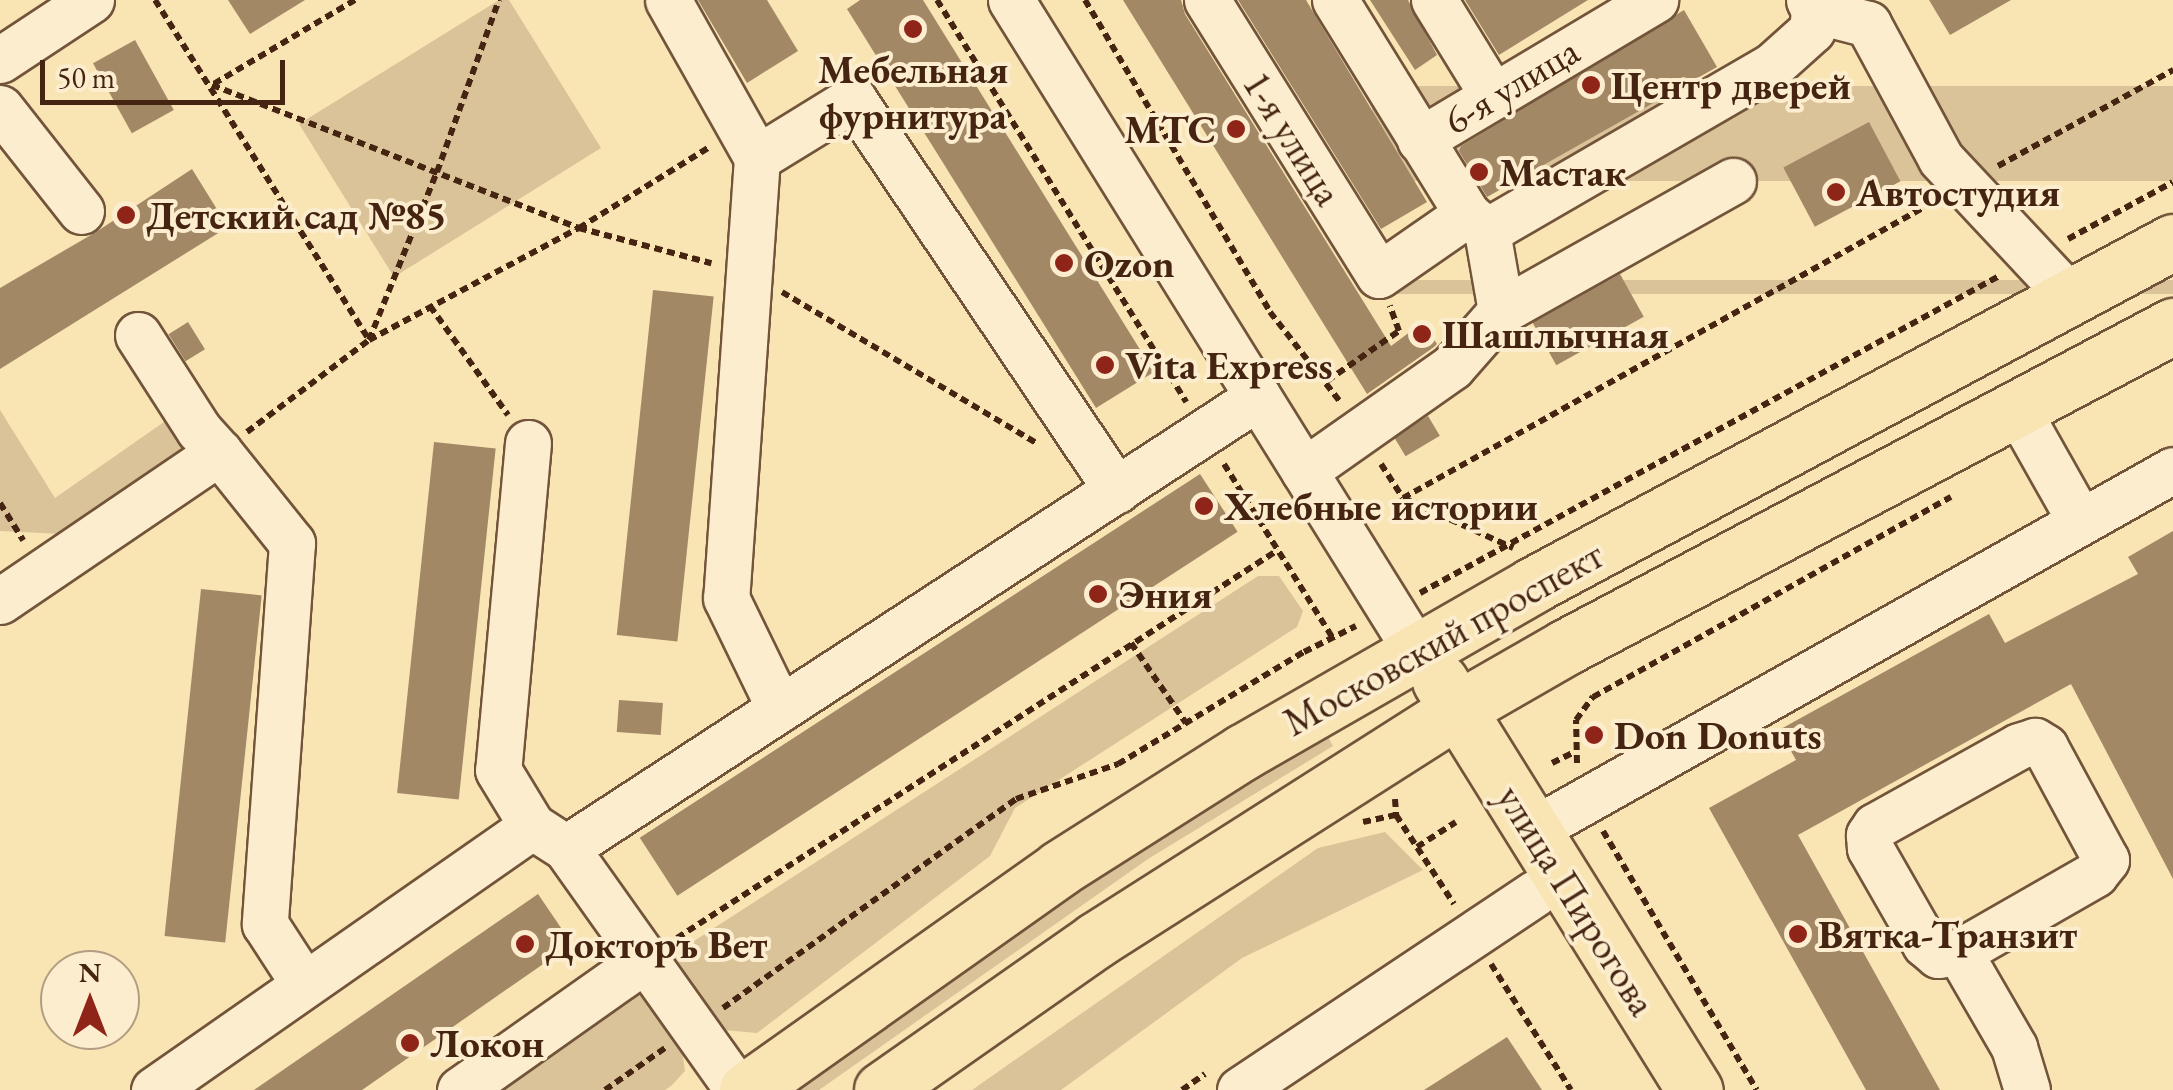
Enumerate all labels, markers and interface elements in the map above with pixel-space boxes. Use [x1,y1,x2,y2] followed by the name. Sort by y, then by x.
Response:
[902,18,924,40] marker: Мебельная фурнитура
[1435,26,1587,144] street label: 6-я улица
[45,40,290,102] scale bar
[818,45,1008,139] place label: Мебельная фурнитура
[57,58,115,97] text: 50 m
[1611,61,1851,109] place label: Центр дверей
[1233,62,1353,214] street label: 1-я улица
[1580,74,1602,96] marker: Центр дверей
[1124,105,1216,153] place label: МТС
[1225,118,1247,140] marker: МТС
[1499,148,1626,196] place label: Мастак
[1468,161,1490,183] marker: Мастак
[1856,168,2060,216] place label: Автостудия
[1825,181,1847,203] marker: Автостудия
[146,191,447,239] place label: Детский сад №85
[115,204,137,226] marker: Детский сад №85
[1084,239,1175,287] place label: Ozon
[1053,252,1075,274] marker: Ozon
[1442,310,1669,358] place label: Шашлычная
[1411,323,1433,345] marker: Шашлычная
[1125,341,1333,389] place label: Vita Express
[1094,354,1116,376] marker: Vita Express
[1224,482,1538,530] place label: Хлебные истории
[1193,495,1215,517] marker: Хлебные истории
[1275,530,1611,746] street label: Московский проспект
[1118,570,1212,618] place label: Эния
[1087,583,1109,605] marker: Эния
[1614,711,1822,759] place label: Don Donuts
[1583,724,1605,746] marker: Don Donuts
[1487,776,1667,1024] street label: улица Пирогова
[1818,910,2077,958] place label: Вятка-Транзит
[545,920,767,968] place label: Докторъ Вет
[1787,923,1809,945] marker: Вятка-Транзит
[514,933,536,955] marker: Докторъ Вет
[40,950,140,1050] north arrow
[79,954,101,990] text: N
[430,1019,544,1067] place label: Локон
[399,1032,421,1054] marker: Локон

